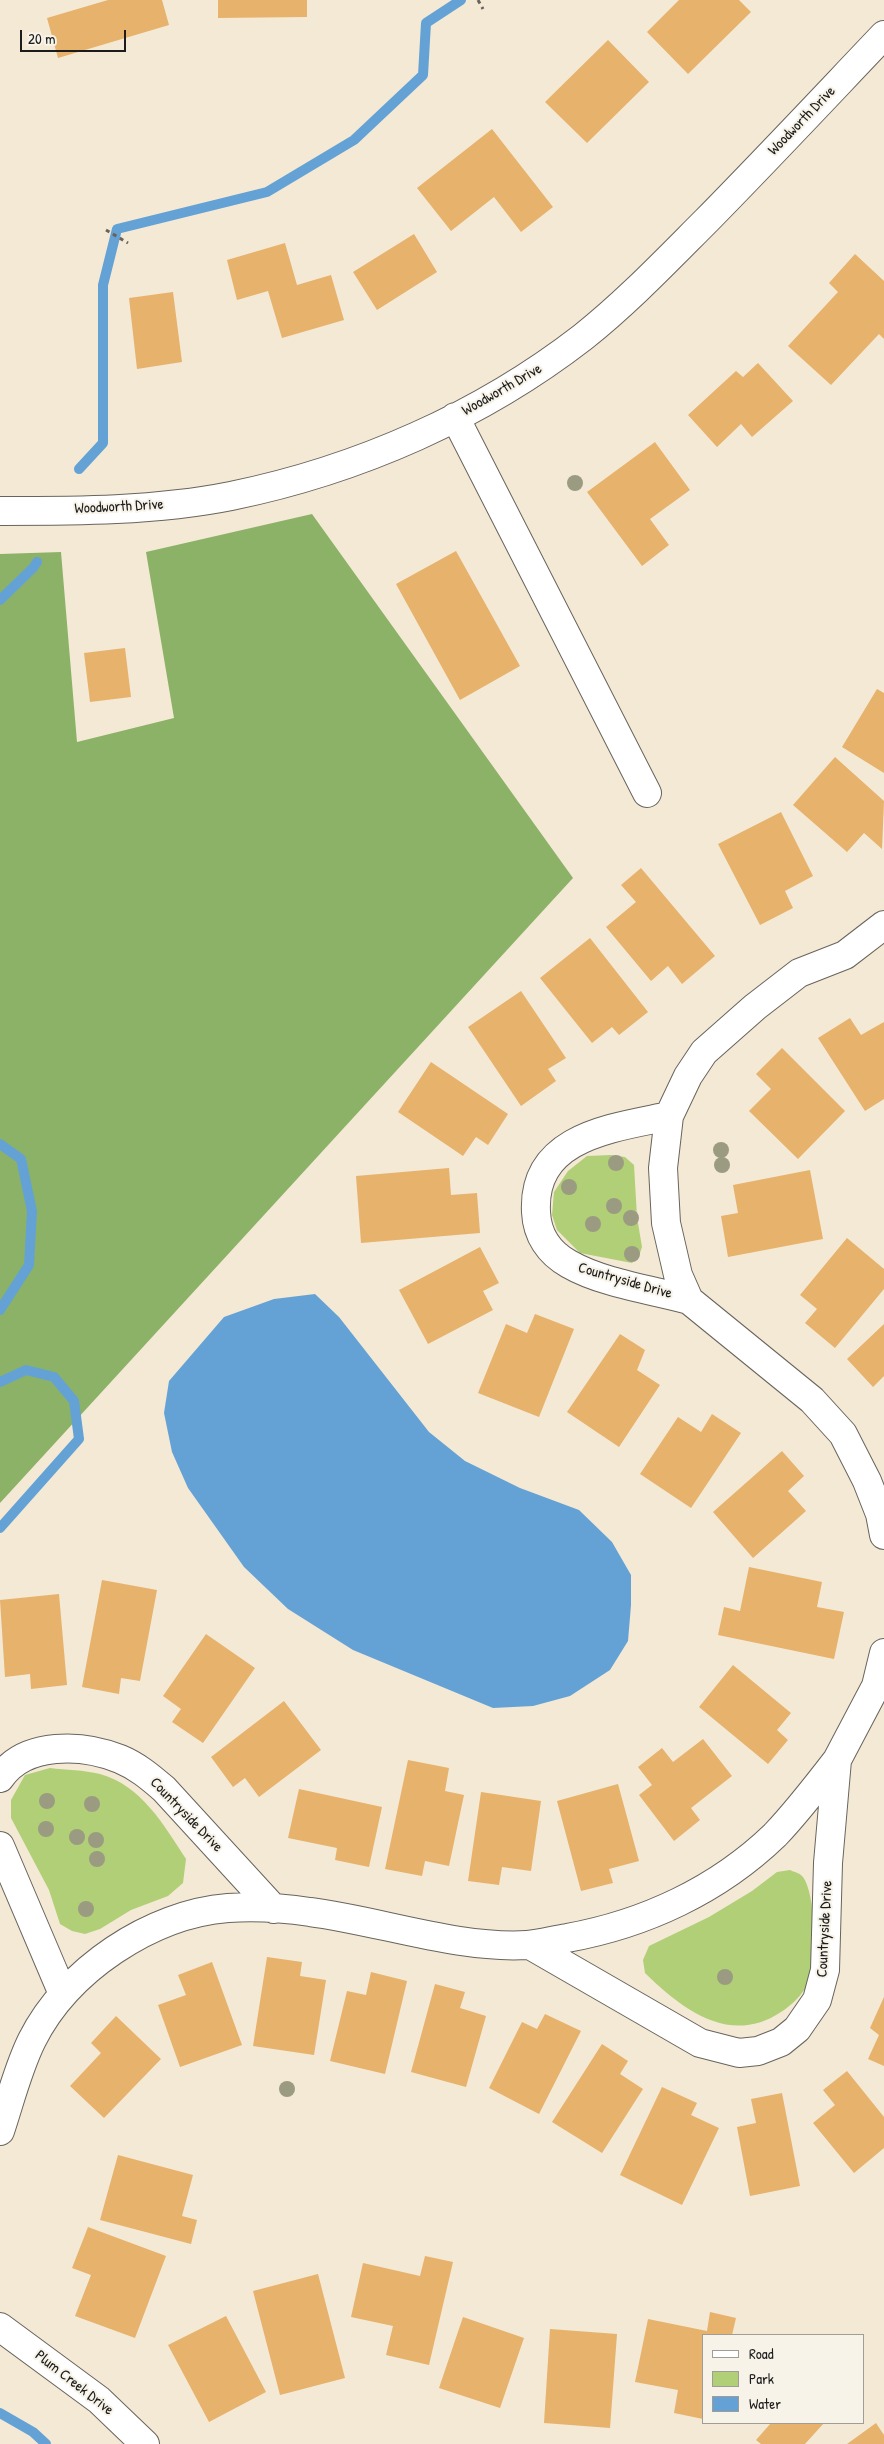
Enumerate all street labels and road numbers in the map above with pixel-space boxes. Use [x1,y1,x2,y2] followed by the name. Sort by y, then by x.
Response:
[765,83,839,159] street label: Woodworth Drive
[459,360,545,420] street label: Woodworth Drive
[74,496,164,518] street label: Woodworth Drive
[576,1259,674,1303] street label: Countryside Drive
[146,1774,226,1856] street label: Countryside Drive
[813,1880,837,1978] street label: Countryside Drive
[31,2347,117,2419] street label: Plum Creek Drive

